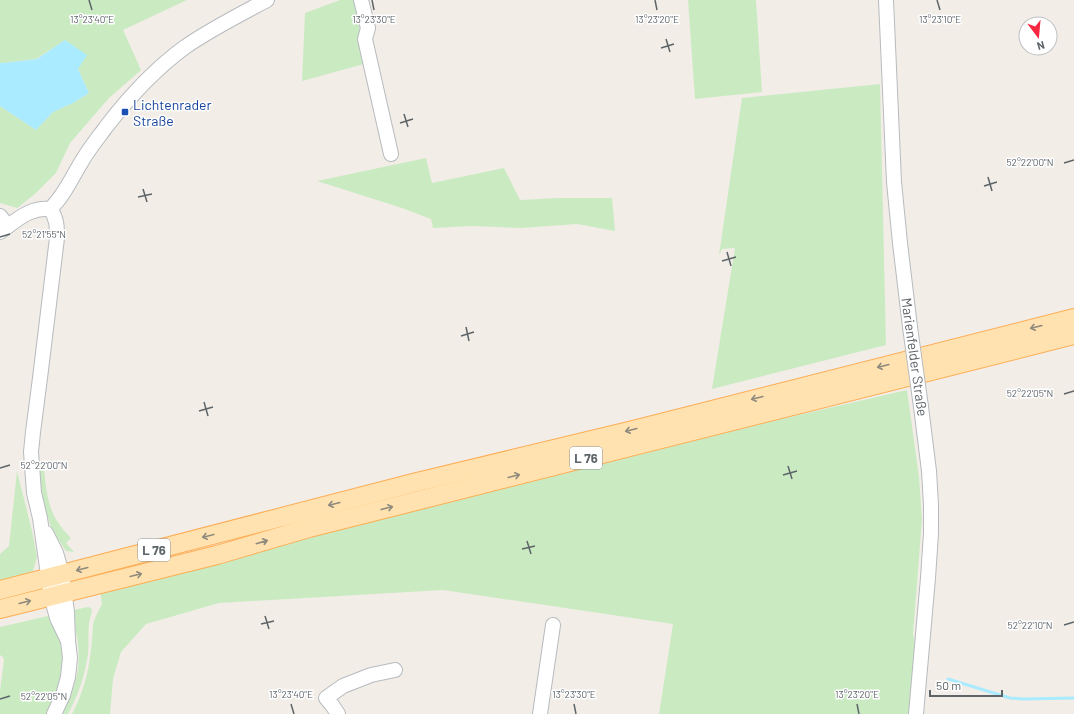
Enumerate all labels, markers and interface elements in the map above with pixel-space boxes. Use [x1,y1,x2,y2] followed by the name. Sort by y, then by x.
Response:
[70,13,114,25] text: 13°23'40"E
[352,13,396,25] text: 13°23'30"E
[635,13,679,25] text: 13°23'20"E
[919,13,961,25] text: 13°23'10"E
[1018,16,1058,56] north arrow
[1036,39,1046,53] text: N
[133,96,212,129] place label: Lichtenrader Straße
[120,107,130,117] marker: Lichtenrader Straße
[1006,156,1054,168] text: 52°22'00"N
[22,228,66,240] text: 52°21'55"N
[898,297,932,417] street label: Marienfelder Straße
[1030,324,1043,332] one-way arrow
[877,363,890,370] one-way arrow
[1007,387,1053,399] text: 52°22'05"N
[751,395,764,403] one-way arrow
[625,427,638,435] one-way arrow
[570,447,602,469] road number: L 76
[20,459,68,471] text: 52°22'00"N
[507,472,520,480] one-way arrow
[328,500,341,508] one-way arrow
[381,504,394,511] one-way arrow
[202,533,215,540] one-way arrow
[255,538,268,545] one-way arrow
[138,539,170,561] road number: L 76
[76,565,89,573] one-way arrow
[129,570,142,578] one-way arrow
[19,598,32,606] one-way arrow
[1008,619,1052,631] text: 52°22'10"N
[930,672,1002,698] scale bar
[936,678,961,692] text: 50 m
[269,688,313,700] text: 13°23'40"E
[552,688,596,700] text: 13°23'30"E
[835,688,879,700] text: 13°23'20"E
[21,690,67,702] text: 52°22'05"N

